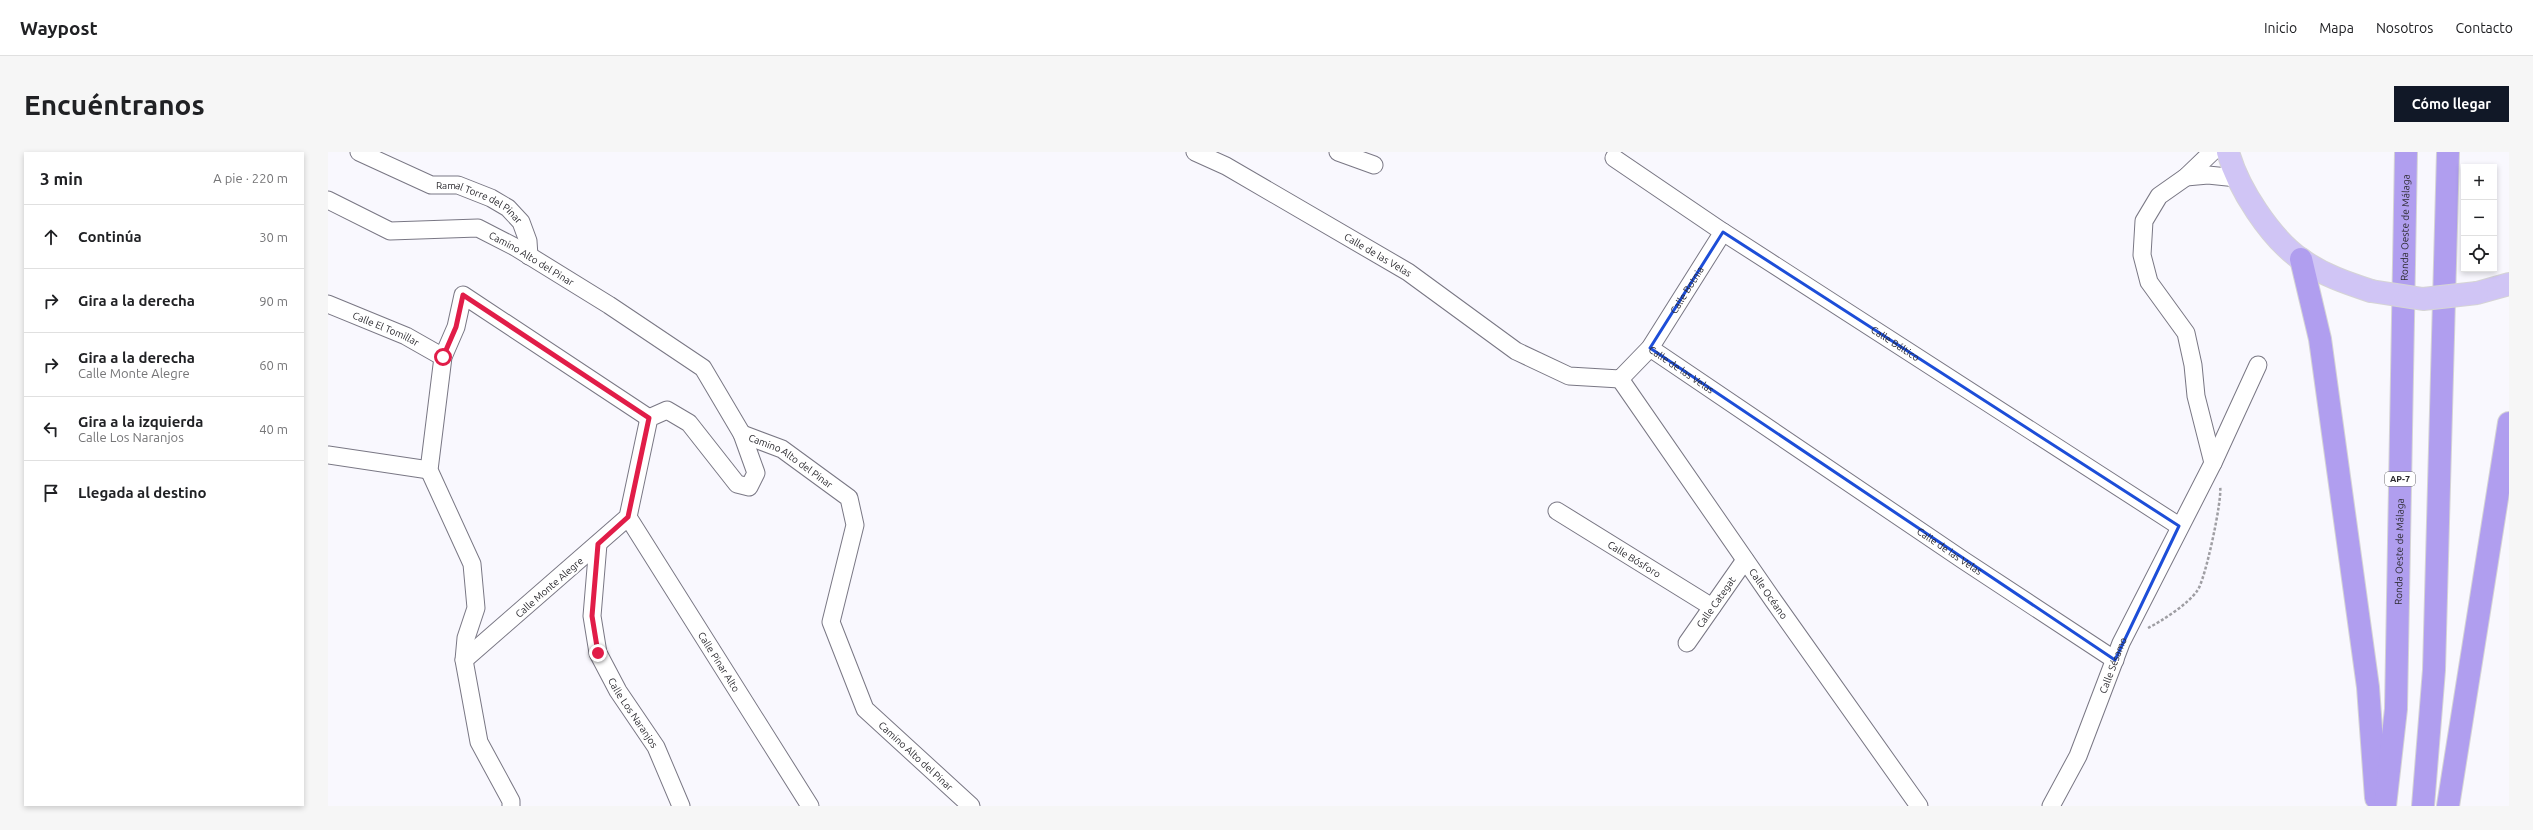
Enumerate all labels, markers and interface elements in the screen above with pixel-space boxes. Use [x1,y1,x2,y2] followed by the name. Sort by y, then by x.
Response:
[20,17,98,39] text: Waypost
[2264,20,2297,36] text: Inicio
[2319,20,2354,36] text: Mapa
[2376,20,2433,36] text: Nosotros
[2455,20,2513,36] text: Contacto
[2394,86,2509,122] button: Cómo llegar
[24,89,205,120] text: Encuéntranos
[2461,164,2497,272] map controls
[2461,164,2497,200] button: +
[40,169,83,188] text: 3 min
[213,171,288,185] text: A pie · 220 m
[2399,174,2412,281] street label: Ronda Oeste de Málaga
[436,180,524,226] street label: Ramal Torre del Pinar
[2461,200,2497,236] button: −
[40,226,62,248] icon: ahead
[78,228,142,245] text: Continúa
[259,230,288,244] text: 30 m
[487,230,576,288] street label: Camino Alto del Pinar
[1342,231,1414,279] street label: Calle de las Velas
[2461,236,2497,272] button: locate
[1668,264,1706,316] street label: Calle Botnia
[40,290,62,312] icon: right
[78,292,195,309] text: Gira a la derecha
[259,294,288,308] text: 90 m
[351,310,421,348] street label: Calle El Tomillar
[1869,324,1922,363] street label: Calle Báltico
[1647,344,1716,396] street label: Calle de las Velas
[434,348,452,366] route start
[78,349,195,366] text: Gira a la derecha
[40,354,62,376] icon: right
[259,358,288,372] text: 60 m
[78,366,190,380] text: Calle Monte Alegre
[78,413,204,430] text: Gira a la izquierda
[40,418,62,440] icon: left
[259,422,288,436] text: 40 m
[78,430,184,444] text: Calle Los Naranjos
[747,432,835,490] street label: Camino Alto del Pinar
[2385,472,2415,486] road number: AP-7
[40,482,62,504] icon: arrive
[78,484,207,501] text: Llegada al destino
[2393,498,2406,605] street label: Ronda Oeste de Málaga
[1915,526,1984,577] street label: Calle de las Velas
[1606,539,1663,580] street label: Calle Bósforo
[513,555,585,620] street label: Calle Monte Alegre
[1747,566,1790,621] street label: Calle Océano
[1694,575,1738,630] street label: Calle Categat
[696,630,742,694] street label: Calle Pinar Alto
[2097,635,2129,695] street label: Calle Sésamo
[589,644,607,662] route end
[606,676,660,750] street label: Calle Los Naranjos
[876,719,955,793] street label: Camino Alto del Pinar

